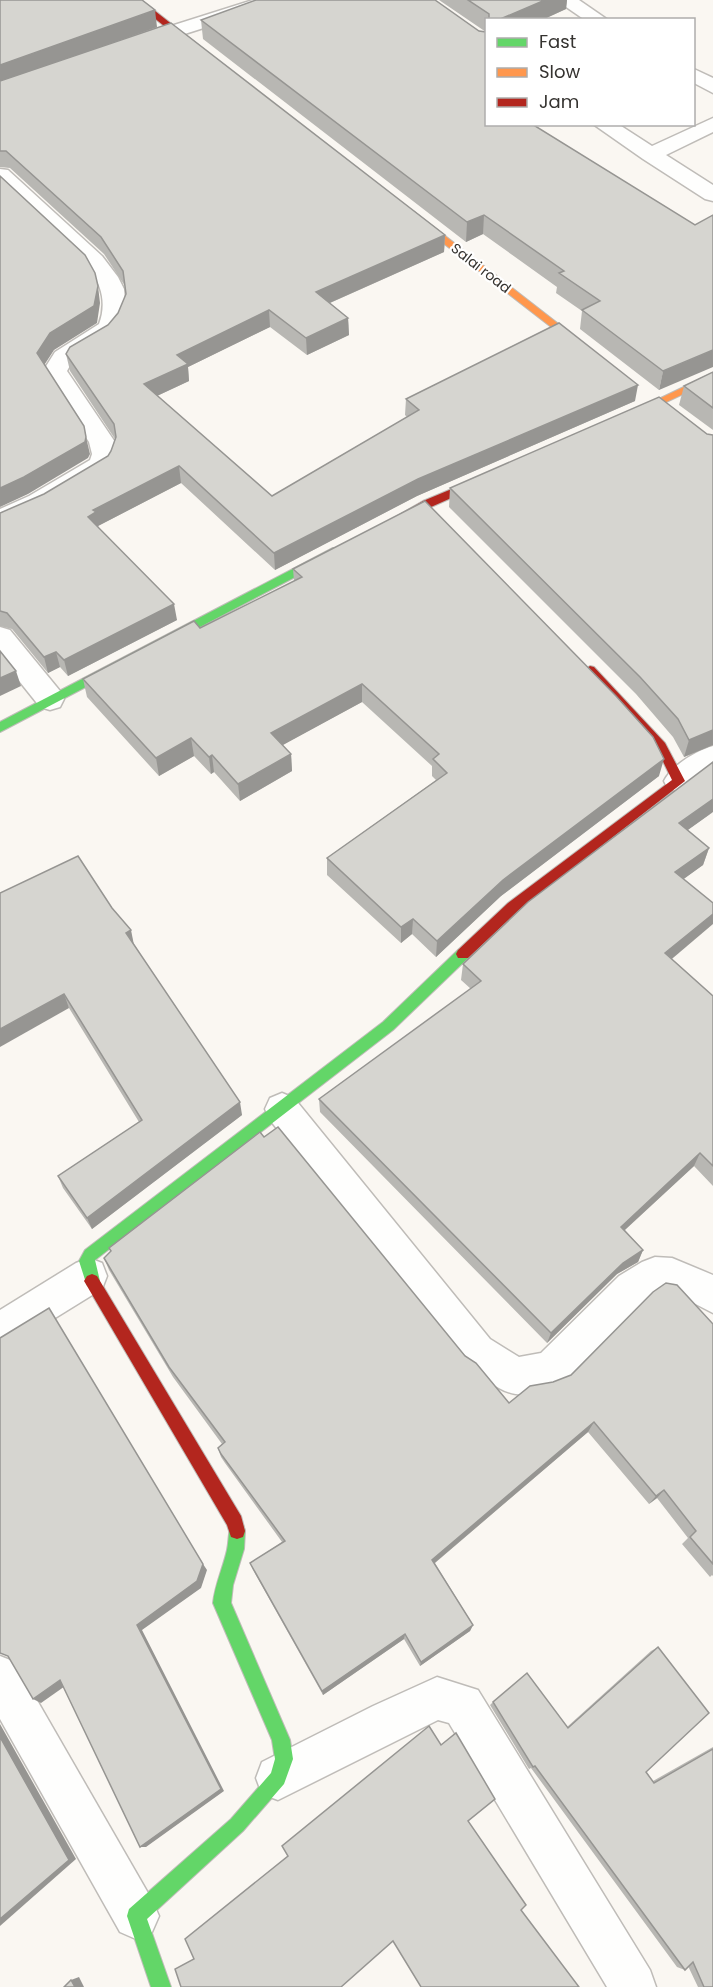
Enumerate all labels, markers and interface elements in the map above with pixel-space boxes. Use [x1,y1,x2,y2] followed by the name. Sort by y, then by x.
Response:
[485,18,695,126] legend
[539,29,576,54] text: Fast
[539,59,581,84] text: Slow
[539,89,579,114] text: Jam
[447,238,515,298] street label: Salai road

